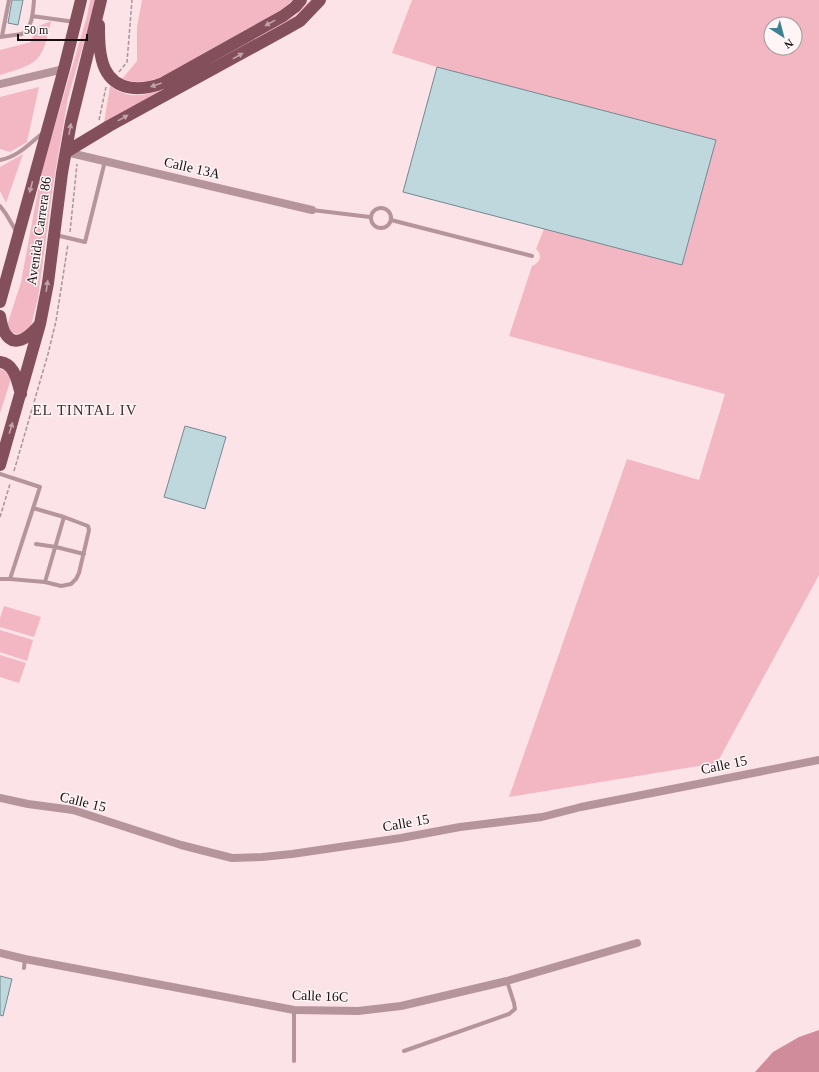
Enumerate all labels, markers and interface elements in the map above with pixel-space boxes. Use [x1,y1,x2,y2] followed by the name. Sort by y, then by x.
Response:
[18,16,87,42] scale bar
[763,16,803,56] north arrow
[264,20,276,26] one-way arrow
[24,23,49,37] text: 50 m
[782,37,796,51] text: N
[232,52,243,59] one-way arrow
[150,82,162,88] one-way arrow
[118,115,129,121] one-way arrow
[67,123,73,135] one-way arrow
[162,154,222,182] street label: Calle 13A
[24,176,54,286] street label: Avenida Carrera 86
[28,182,34,194] one-way arrow
[44,280,50,292] one-way arrow
[32,402,138,418] district label: EL TINTAL IV
[8,421,14,433] one-way arrow
[699,753,749,777] street label: Calle 15
[58,789,108,815] street label: Calle 15
[382,812,430,834] street label: Calle 15
[292,988,348,1004] street label: Calle 16C

